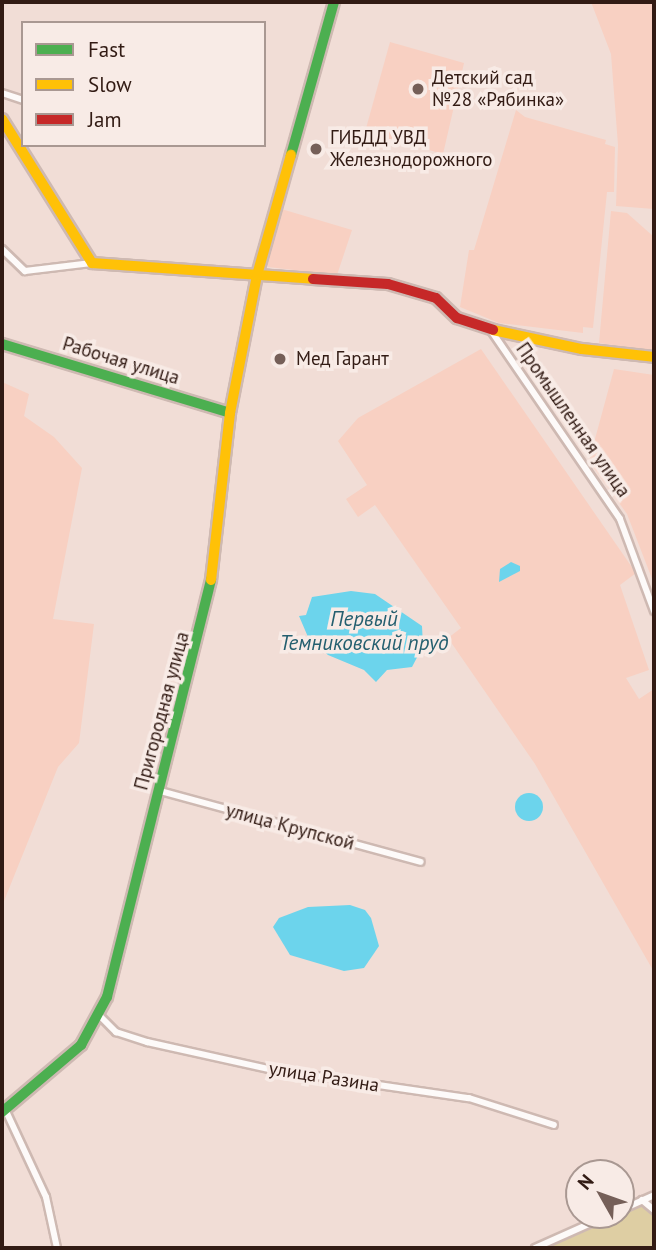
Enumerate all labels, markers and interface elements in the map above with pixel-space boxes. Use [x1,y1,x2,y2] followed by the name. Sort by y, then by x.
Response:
[21,21,266,147] legend
[88,36,125,63] text: Fast
[432,67,564,111] place label: Детский сад №28 «Рябинка»
[88,71,132,98] text: Slow
[410,81,426,97] marker: Детский сад №28 «Рябинка»
[88,106,122,133] text: Jam
[330,127,492,171] place label: ГИБДД УВД Железнодорожного
[308,141,324,157] marker: ГИБДД УВД Железнодорожного
[60,332,182,390] street label: Рабочая улица
[511,338,635,502] street label: Промышленная улица
[296,348,389,370] place label: Мед Гарант
[270,349,290,369] marker: Мед Гарант
[280,606,448,656] water label: Первый Темниковский пруд
[130,629,194,793] street label: Пригородная улица
[223,799,357,855] street label: улица Крупской
[267,1057,381,1097] street label: улица Разина
[565,1159,635,1229] north arrow
[572,1169,599,1194] text: N

